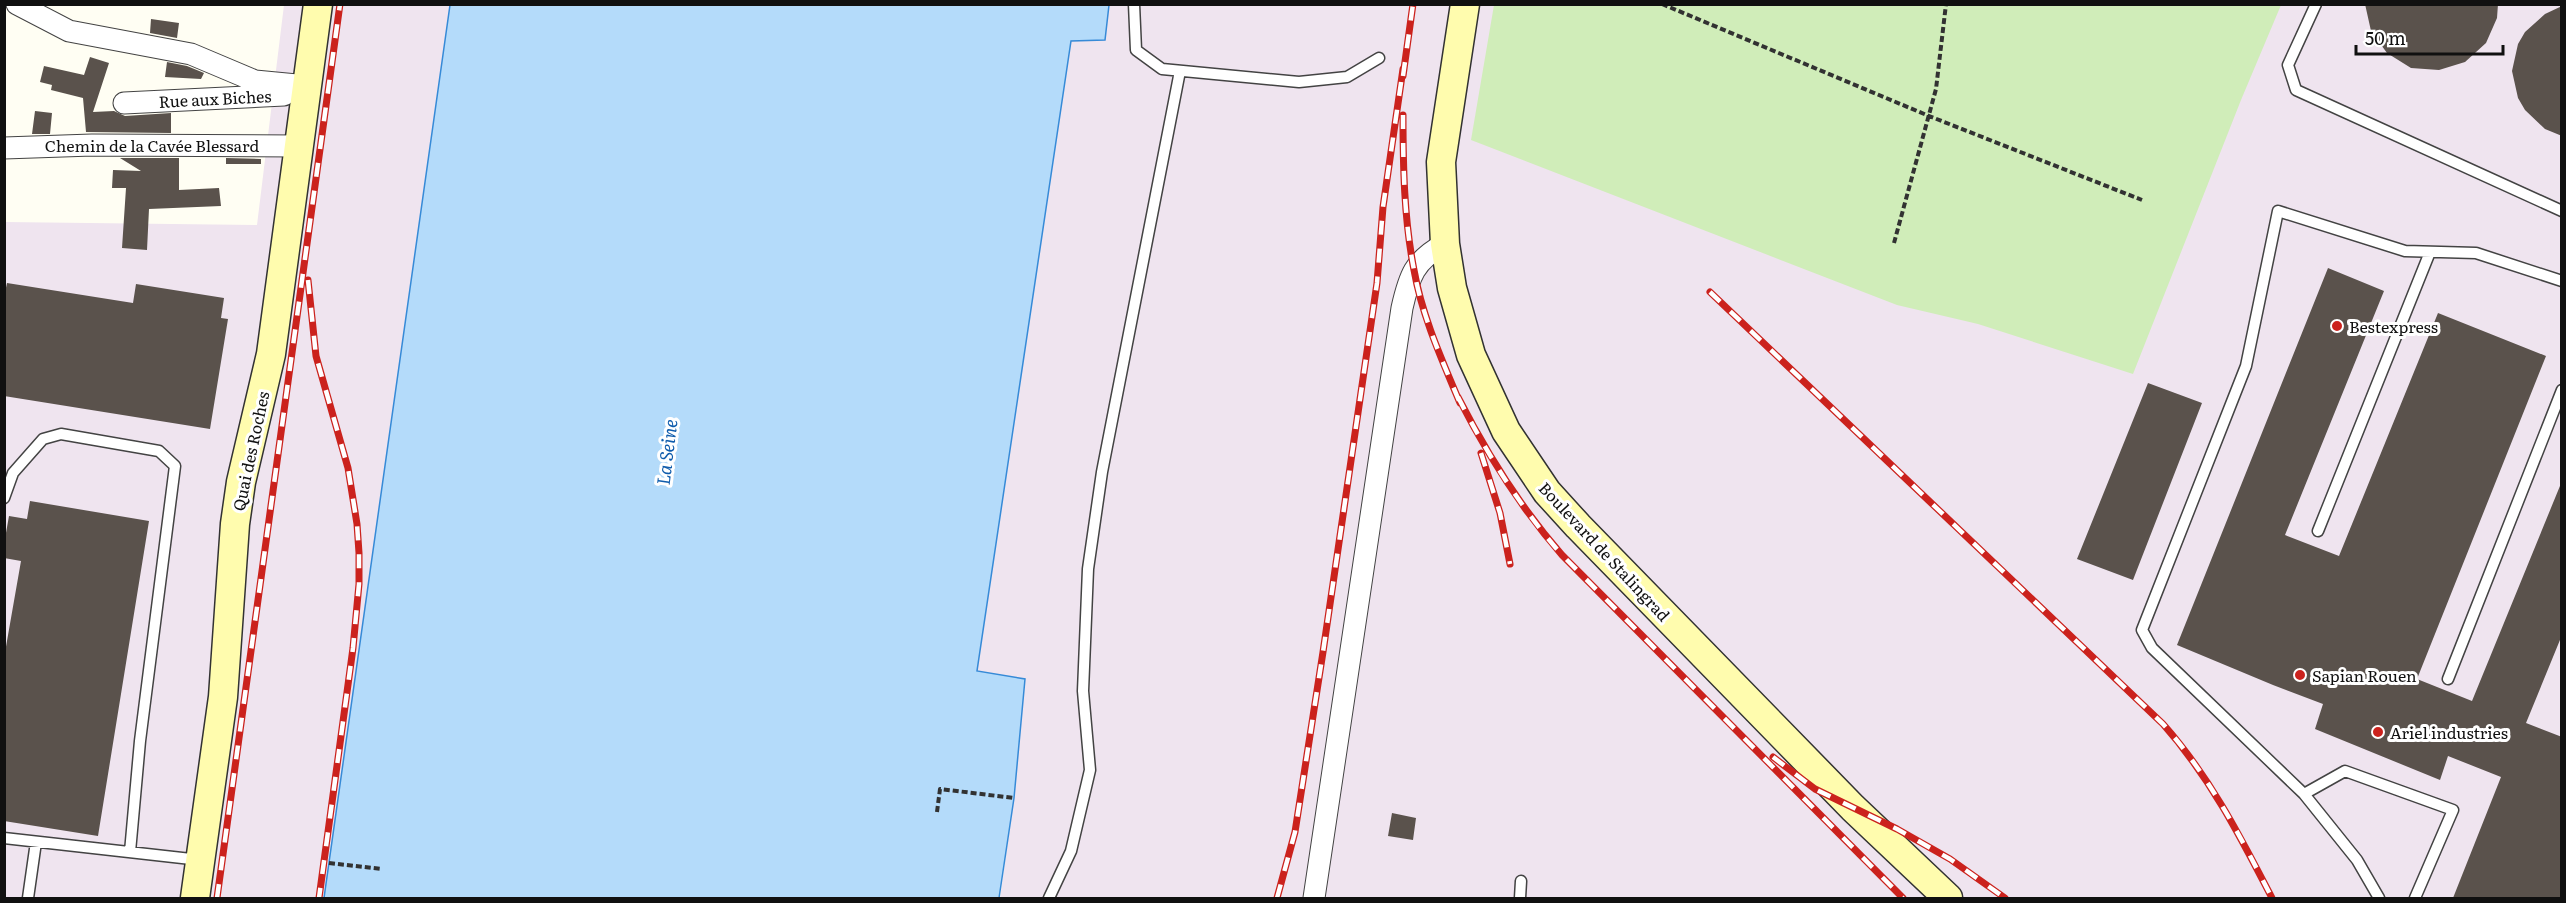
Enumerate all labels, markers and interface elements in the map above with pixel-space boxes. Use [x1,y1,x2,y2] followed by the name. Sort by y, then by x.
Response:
[2356,18,2503,56] scale bar
[2365,24,2406,51] text: 50 m
[158,83,272,113] street label: Rue aux Biches
[45,133,259,157] street label: Chemin de la Cavée Blessard
[2349,314,2438,338] place label: Bestexpress
[2330,319,2344,333] marker: Bestexpress
[226,389,274,513] street label: Quai des Roches
[649,417,683,487] water label: La Seine
[1534,476,1676,626] street label: Boulevard de Stalingrad
[2312,663,2417,687] place label: Sapian Rouen
[2293,668,2307,682] marker: Sapian Rouen
[2390,720,2508,744] place label: Ariel industries
[2371,725,2385,739] marker: Ariel industries

